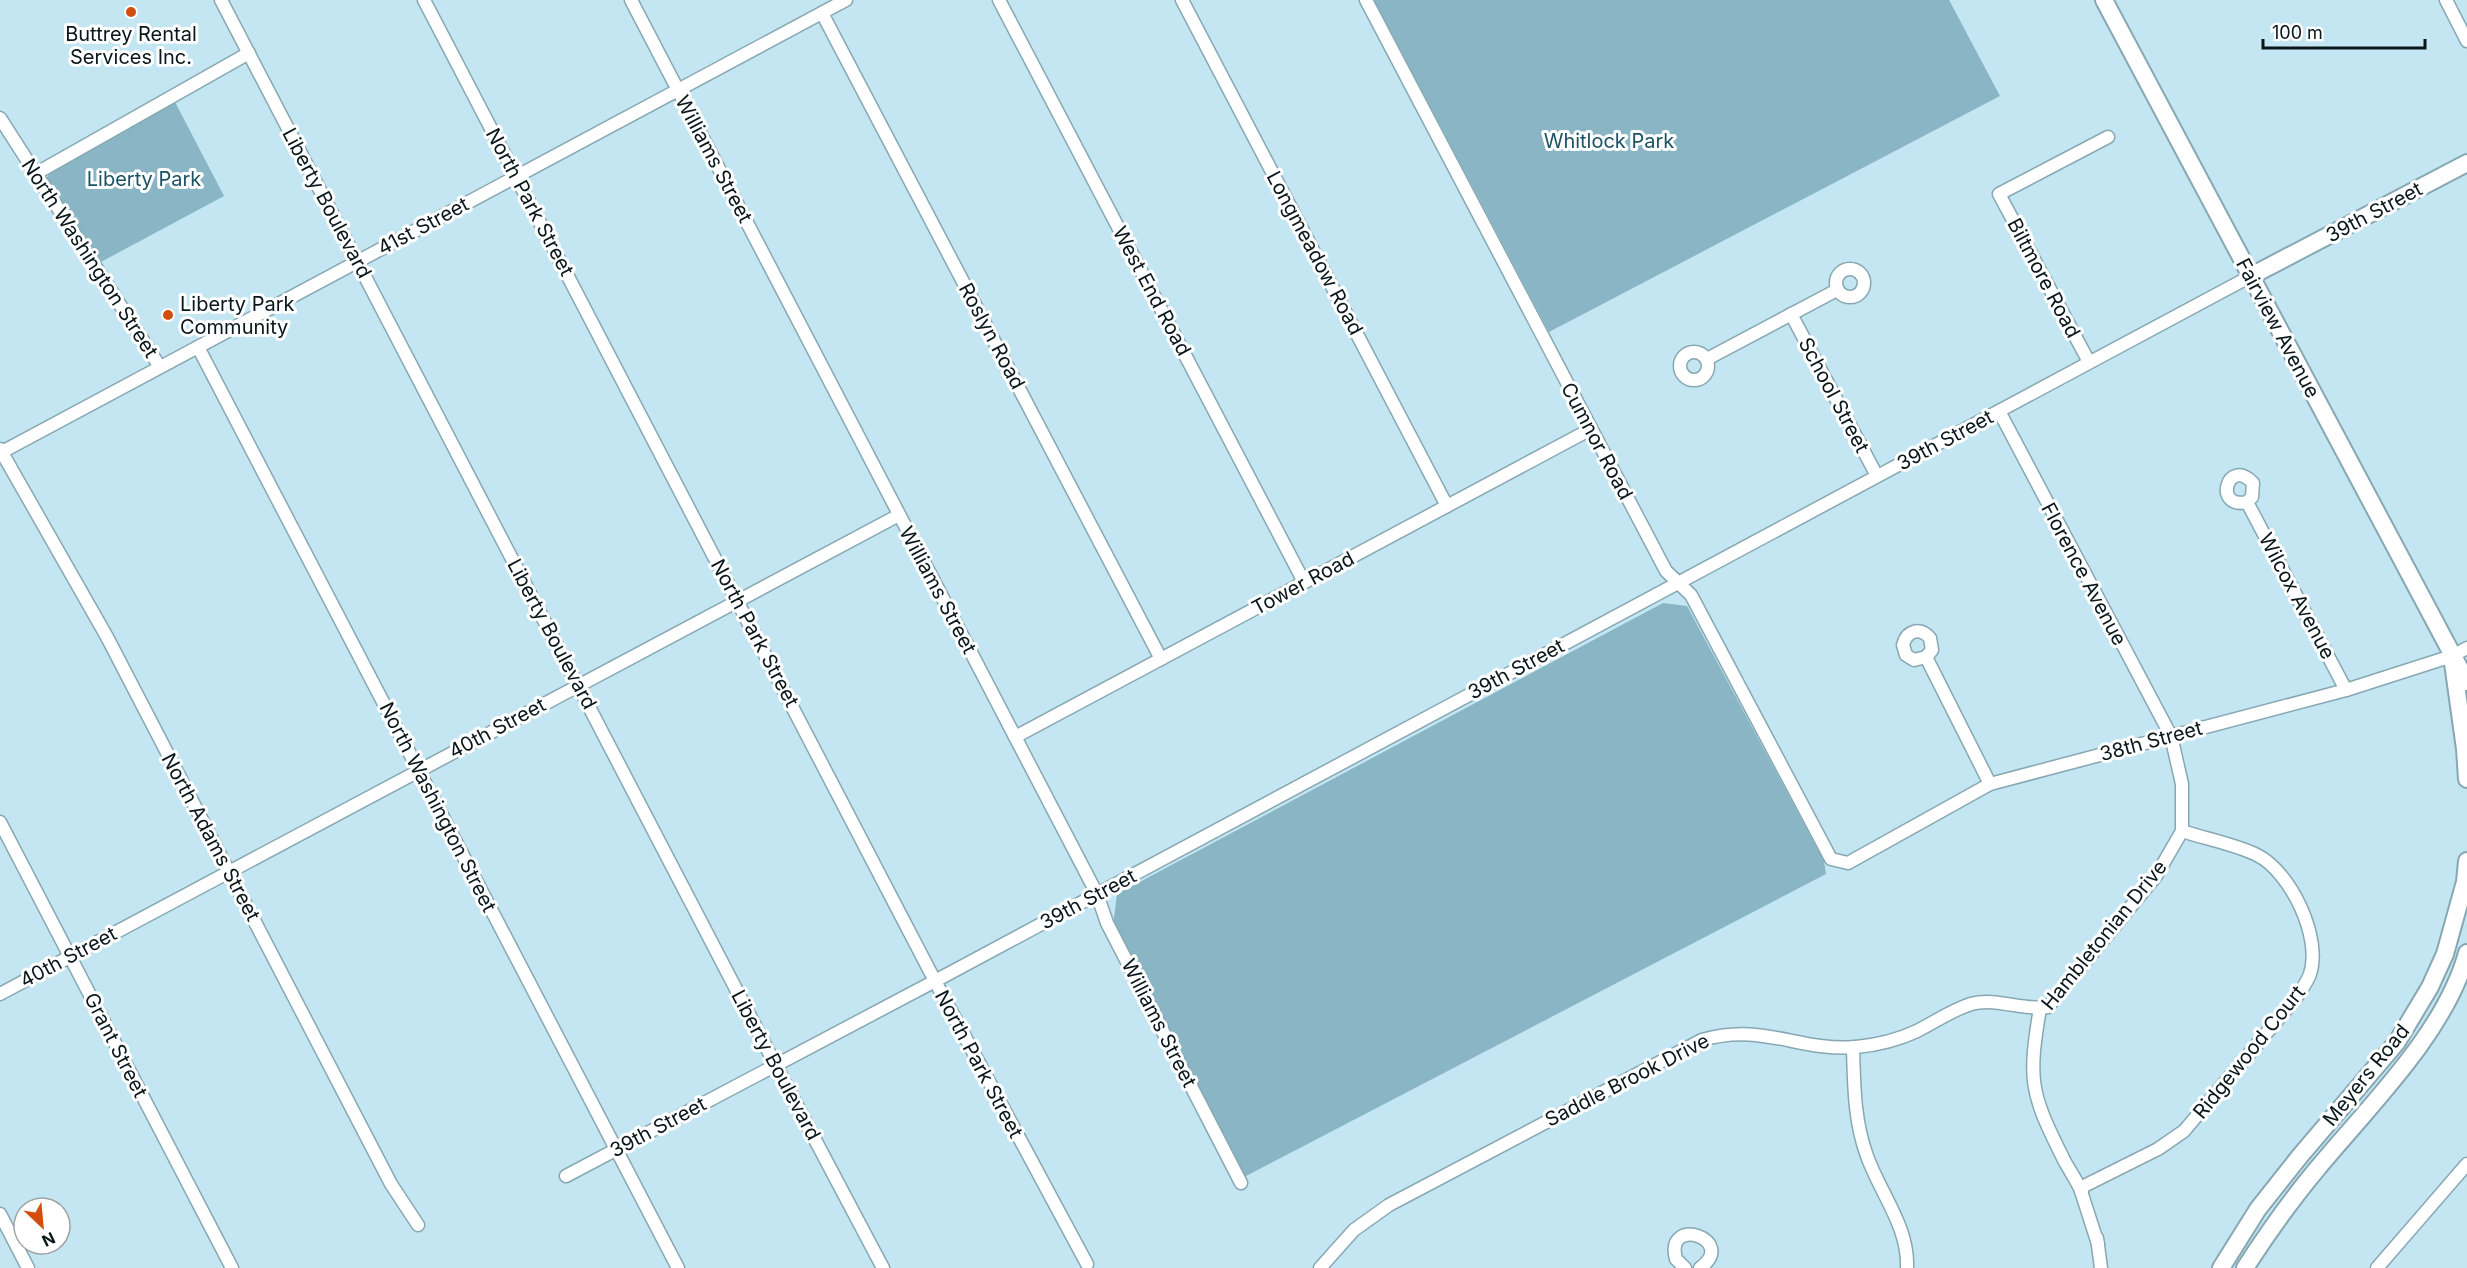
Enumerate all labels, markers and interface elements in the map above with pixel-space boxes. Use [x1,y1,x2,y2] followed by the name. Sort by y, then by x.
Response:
[124,5,138,19] marker: Buttrey Rental Services Inc.
[2263,12,2425,50] scale bar
[65,22,197,69] place label: Buttrey Rental Services Inc.
[2272,22,2323,43] text: 100 m
[670,91,758,227] street label: Williams Street
[277,124,377,282] street label: Liberty Boulevard
[481,124,579,280] street label: North Park Street
[1544,129,1674,153] park label: Whitlock Park
[17,154,164,362] street label: North Washington Street
[87,167,201,191] park label: Liberty Park
[1262,167,1368,339] street label: Longmeadow Road
[2322,176,2427,247] street label: 39th Street
[373,192,473,260] street label: 41st Street
[2002,214,2086,342] street label: Biltmore Road
[1108,222,1196,360] street label: West End Road
[2231,254,2325,402] street label: Fairview Avenue
[954,279,1030,393] street label: Roslyn Road
[180,292,295,339] place label: Liberty Park Community
[161,308,175,322] marker: Liberty Park Community
[1794,333,1875,457] street label: School Street
[1556,378,1638,504] street label: Cumnor Road
[1893,404,1998,475] street label: 39th Street
[2036,498,2132,650] street label: Florence Avenue
[894,522,982,658] street label: Williams Street
[2254,529,2340,663] street label: Wilcox Avenue
[1248,546,1358,620] street label: Tower Road
[502,555,602,713] street label: Liberty Boulevard
[706,555,804,711] street label: North Park Street
[1464,633,1569,704] street label: 39th Street
[444,692,550,764] street label: 40th Street
[375,698,502,916] street label: North Washington Street
[2097,716,2205,766] street label: 38th Street
[157,749,266,925] street label: North Adams Street
[2036,855,2172,1015] street label: Hambletonian Drive
[1036,863,1141,934] street label: 39th Street
[15,921,121,993] street label: 40th Street
[1116,955,1202,1091] street label: Williams Street
[2188,980,2310,1123] street label: Ridgewood Court
[726,986,826,1144] street label: Liberty Boulevard
[930,986,1028,1142] street label: North Park Street
[79,989,153,1102] street label: Grant Street
[2318,1019,2414,1131] street label: Meyers Road
[1541,1028,1713,1132] street label: Saddle Brook Drive
[606,1091,711,1162] street label: 39th Street
[12,1196,72,1256] north arrow
[39,1228,58,1251] text: N

